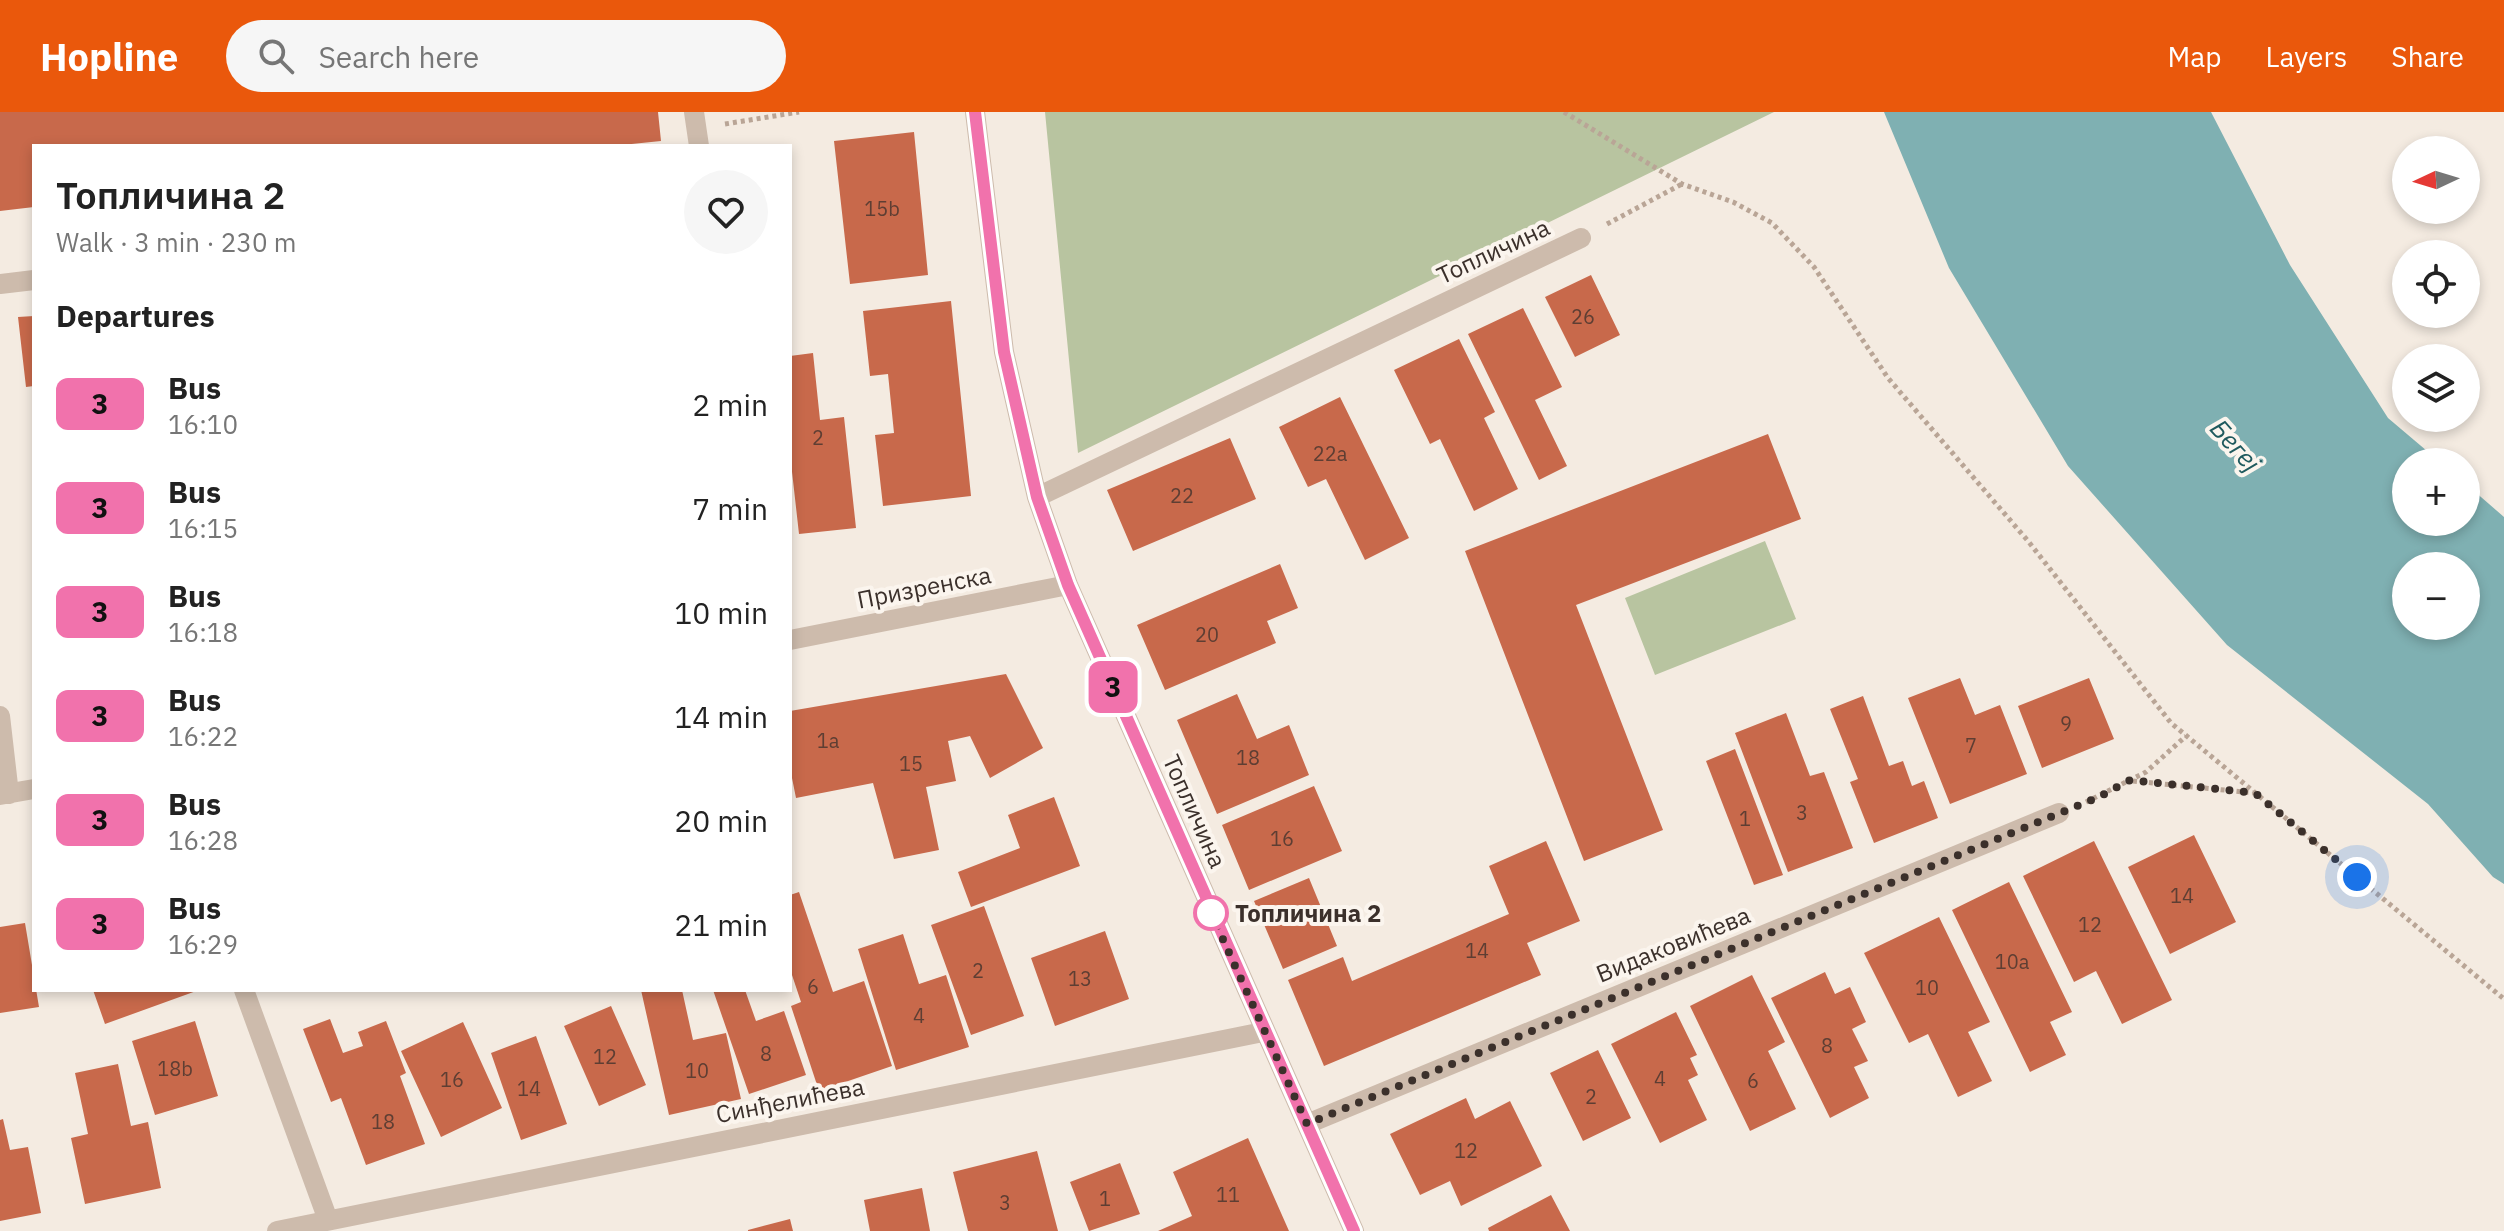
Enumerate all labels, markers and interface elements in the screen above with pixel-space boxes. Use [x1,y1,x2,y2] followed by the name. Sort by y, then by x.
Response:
[226,20,786,92] search box
[40,32,178,81] text: Hopline
[254,34,298,78] icon: search
[318,37,479,76] text: Search here
[2167,38,2221,75] text: Map
[2265,38,2347,75] text: Layers
[2391,38,2464,75] text: Share
[2392,136,2480,224] north arrow
[2392,136,2480,640] map controls
[56,170,285,219] text: Топличина 2
[684,170,768,254] button: heart
[864,195,900,222] house number: 15b
[1431,211,1555,291] street label: Топличина
[56,225,296,259] text: Walk · 3 min · 230 m
[2392,240,2480,328] button: locate
[56,296,215,335] text: Departures
[1571,303,1595,330] house number: 26
[2392,344,2480,432] button: layers
[168,368,221,407] text: Bus
[92,385,108,422] text: 3
[692,385,768,424] text: 2 min
[168,407,238,441] text: 16:10
[2203,411,2269,479] water label: Бегеј
[812,424,824,451] house number: 2
[1313,440,1348,467] house number: 22a
[2392,448,2480,536] button: +
[168,472,221,511] text: Bus
[1170,482,1194,509] house number: 22
[92,489,108,526] text: 3
[692,489,768,528] text: 7 min
[168,511,238,545] text: 16:15
[2392,552,2480,640] button: −
[854,558,994,616] street label: Призренска
[168,576,221,615] text: Bus
[92,593,108,630] text: 3
[674,593,768,632] text: 10 min
[168,615,238,649] text: 16:18
[1195,621,1219,648] house number: 20
[1087,661,1139,713] line badge: 3
[1105,668,1121,705] text: 3
[168,680,221,719] text: Bus
[92,697,108,734] text: 3
[674,697,768,736] text: 14 min
[2060,710,2072,737] house number: 9
[168,719,238,753] text: 16:22
[817,727,840,754] house number: 1a
[1965,732,1977,759] house number: 7
[1236,744,1260,771] house number: 18
[1156,749,1234,873] street label: Топличина
[899,750,923,777] house number: 15
[168,784,221,823] text: Bus
[1796,799,1808,826] house number: 3
[92,801,108,838] text: 3
[674,801,768,840] text: 20 min
[1739,805,1751,832] house number: 1
[168,823,238,857] text: 16:28
[1270,825,1294,852] house number: 16
[2337,857,2377,897] your location
[2170,882,2194,909] house number: 14
[168,888,221,927] text: Bus
[1194,896,1228,930] marker: Топличина 2
[1235,897,1381,929] place label: Топличина 2
[1591,898,1755,989] street label: Видаковићева
[92,905,108,942] text: 3
[674,905,768,944] text: 21 min
[2078,911,2102,938] house number: 12
[168,927,238,961] text: 16:29
[1465,937,1489,964] house number: 14
[1995,948,2030,975] house number: 10a
[972,957,984,984] house number: 2
[1068,965,1092,992] house number: 13
[807,973,819,1000] house number: 6
[1915,974,1939,1001] house number: 10
[913,1002,925,1029] house number: 4
[1821,1032,1833,1059] house number: 8
[760,1040,772,1067] house number: 8
[593,1043,617,1070] house number: 12
[157,1055,193,1082] house number: 18b
[685,1057,709,1084] house number: 10
[1654,1065,1666,1092] house number: 4
[440,1066,464,1093] house number: 16
[1747,1067,1759,1094] house number: 6
[713,1070,867,1130] street label: Синђелићева
[517,1075,541,1102] house number: 14
[1585,1083,1597,1110] house number: 2
[371,1108,395,1135] house number: 18
[1454,1137,1478,1164] house number: 12
[1216,1181,1240,1208] house number: 11
[1099,1185,1111,1212] house number: 1
[999,1189,1011,1216] house number: 3

